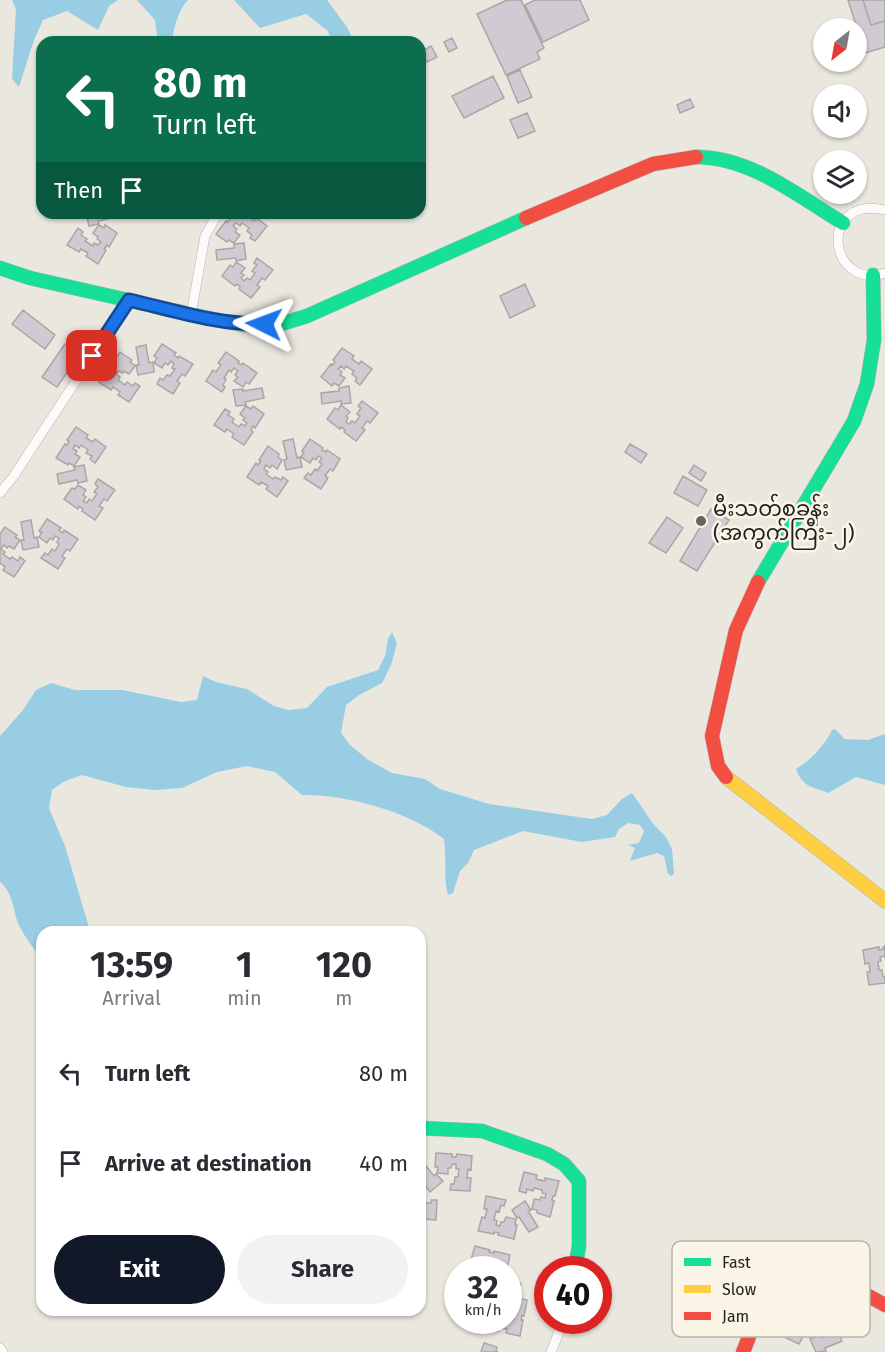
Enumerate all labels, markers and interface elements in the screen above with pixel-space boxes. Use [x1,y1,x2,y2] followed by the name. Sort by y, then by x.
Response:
[813,18,867,72] north arrow
[813,18,867,204] map controls
[153,58,247,108] text: 80 m
[54,60,132,138] icon: left
[813,84,867,138] button: sound
[153,109,256,141] text: Turn left
[813,150,867,204] button: layers
[115,174,148,207] icon: arrive
[54,177,103,204] text: Then
[232,292,296,356] position arrow
[66,330,117,381] pin
[75,339,108,372] icon: arrive
[713,493,855,550] place label: မီးသတ်စခန်း (အကွက်ကြီး-၂)
[694,514,708,528] marker: မီးသတ်စခန်း (အကွက်ကြီး-၂)
[90,943,173,987] text: 13:59
[236,943,253,987] text: 1
[316,943,372,987] text: 120
[102,986,161,1010] text: Arrival
[227,986,262,1010] text: min
[335,986,352,1010] text: m
[54,1057,87,1090] icon: left
[105,1060,190,1087] text: Turn left
[359,1060,408,1087] text: 80 m
[54,1147,87,1180] icon: arrive
[105,1150,312,1177] text: Arrive at destination
[359,1150,408,1177] text: 40 m
[54,1235,225,1304] button: Exit
[237,1235,408,1304] button: Share
[672,1241,870,1337] legend
[722,1253,751,1272] text: Fast
[534,1256,612,1334] speed limit sign: 40
[468,1270,498,1306] text: 32
[722,1280,757,1299] text: Slow
[464,1301,502,1319] text: km/h
[722,1307,749,1326] text: Jam

